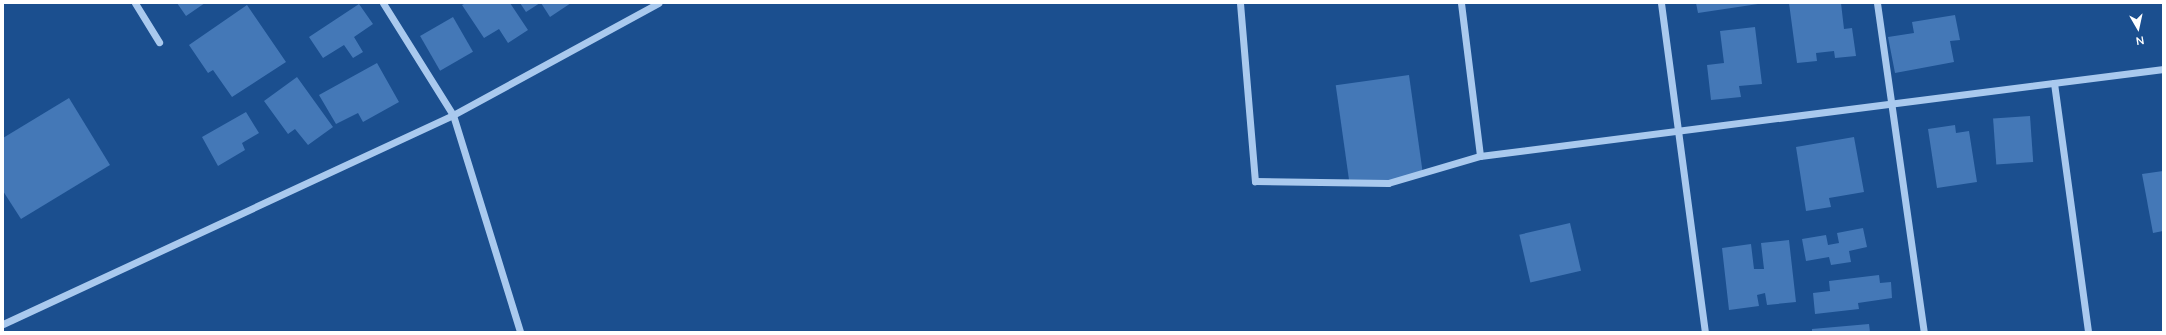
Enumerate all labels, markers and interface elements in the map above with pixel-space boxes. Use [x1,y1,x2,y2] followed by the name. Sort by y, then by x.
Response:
[2118,8,2158,48] north arrow
[2135,32,2145,48] text: N

